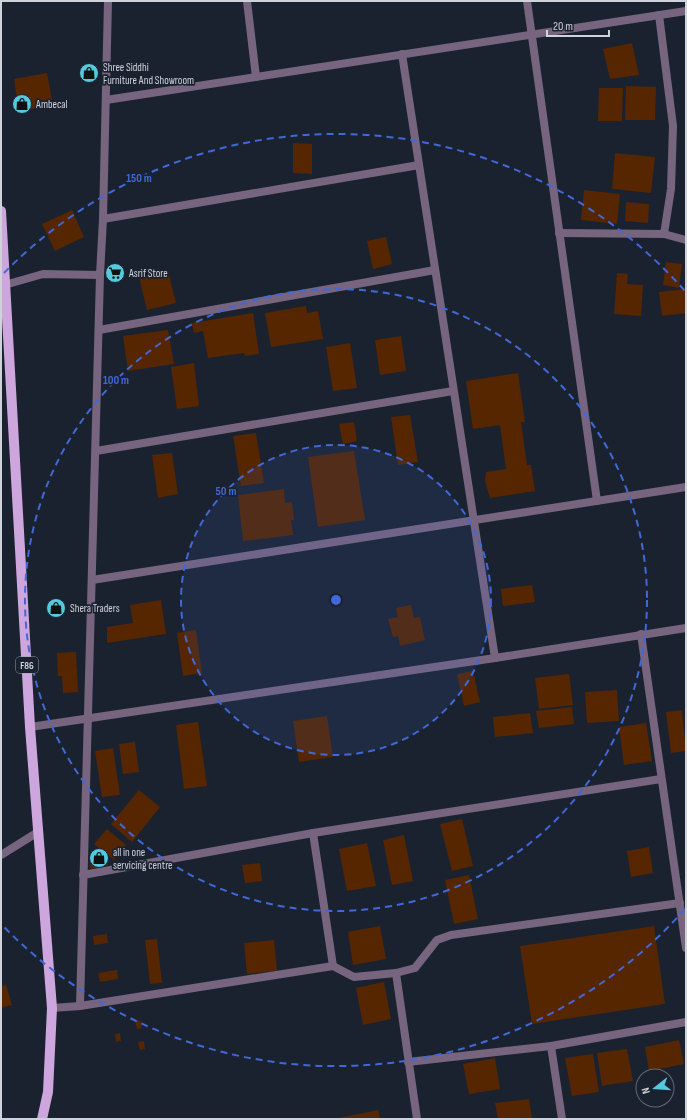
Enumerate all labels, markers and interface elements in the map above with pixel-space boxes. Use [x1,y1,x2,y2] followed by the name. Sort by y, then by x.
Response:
[547,12,609,38] scale bar
[553,19,573,34] text: 20 m
[103,61,194,87] place label: Shree Siddhi Furniture And Showroom
[78,62,100,84] shop icon: Shree Siddhi Furniture And Showroom
[11,93,33,115] shop icon: Ambecal
[35,98,68,111] place label: Ambecal
[126,171,152,186] text: 150 m
[104,262,126,284] supermarket icon: Asrif Store
[128,267,168,280] place label: Asrif Store
[103,373,129,388] text: 100 m
[216,484,236,499] text: 50 m
[329,593,343,607] centre of rings
[45,597,67,619] shop icon: Shera Traders
[70,602,120,615] place label: Shera Traders
[16,657,38,673] road number: F86
[113,846,173,872] place label: all in one servicing centre
[88,847,110,869] shop icon: all in one servicing centre
[635,1068,675,1108] north arrow
[639,1086,653,1095] text: N

